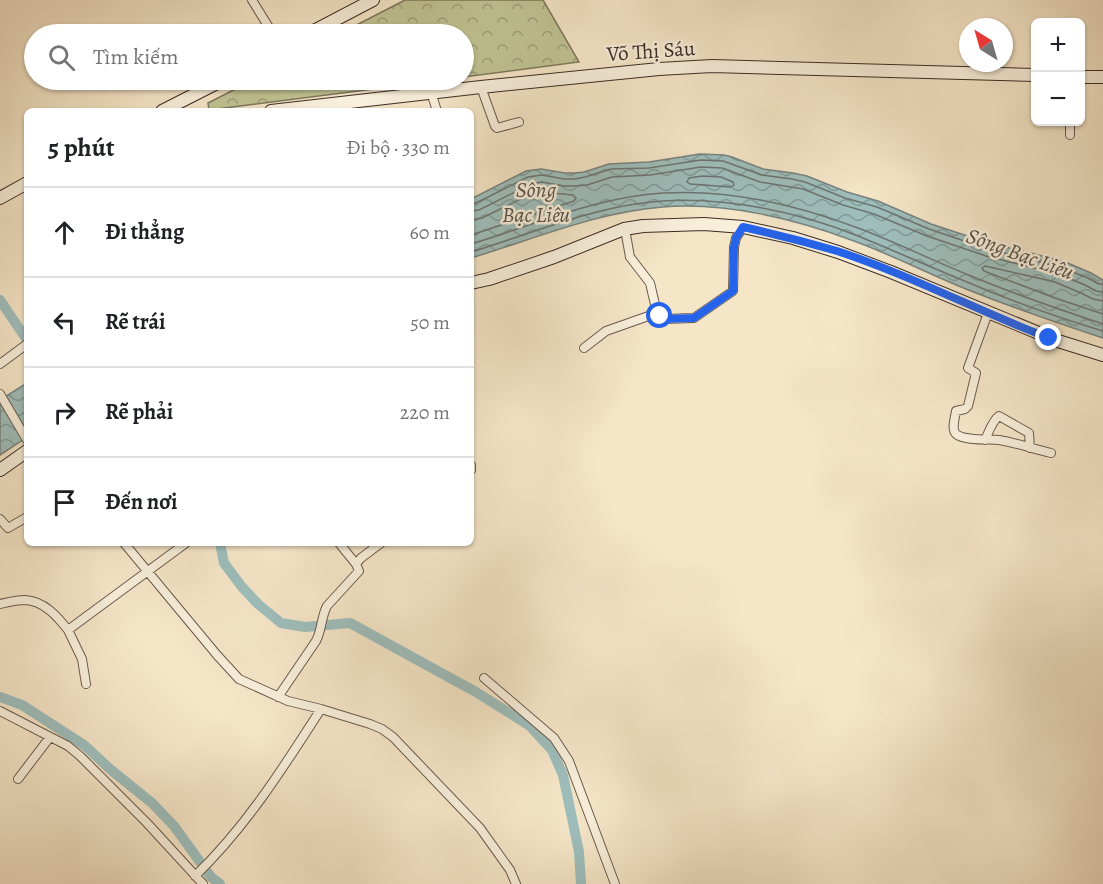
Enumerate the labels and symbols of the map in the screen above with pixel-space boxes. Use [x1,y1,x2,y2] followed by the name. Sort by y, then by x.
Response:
[959,18,1013,72] north arrow
[605,34,697,68] street label: Võ Thị Sáu
[502,175,570,230] water label: Sông Bạc Liêu
[962,221,1078,287] water label: Sông Bạc Liêu
[646,302,672,328] route start
[1035,324,1061,350] route end

